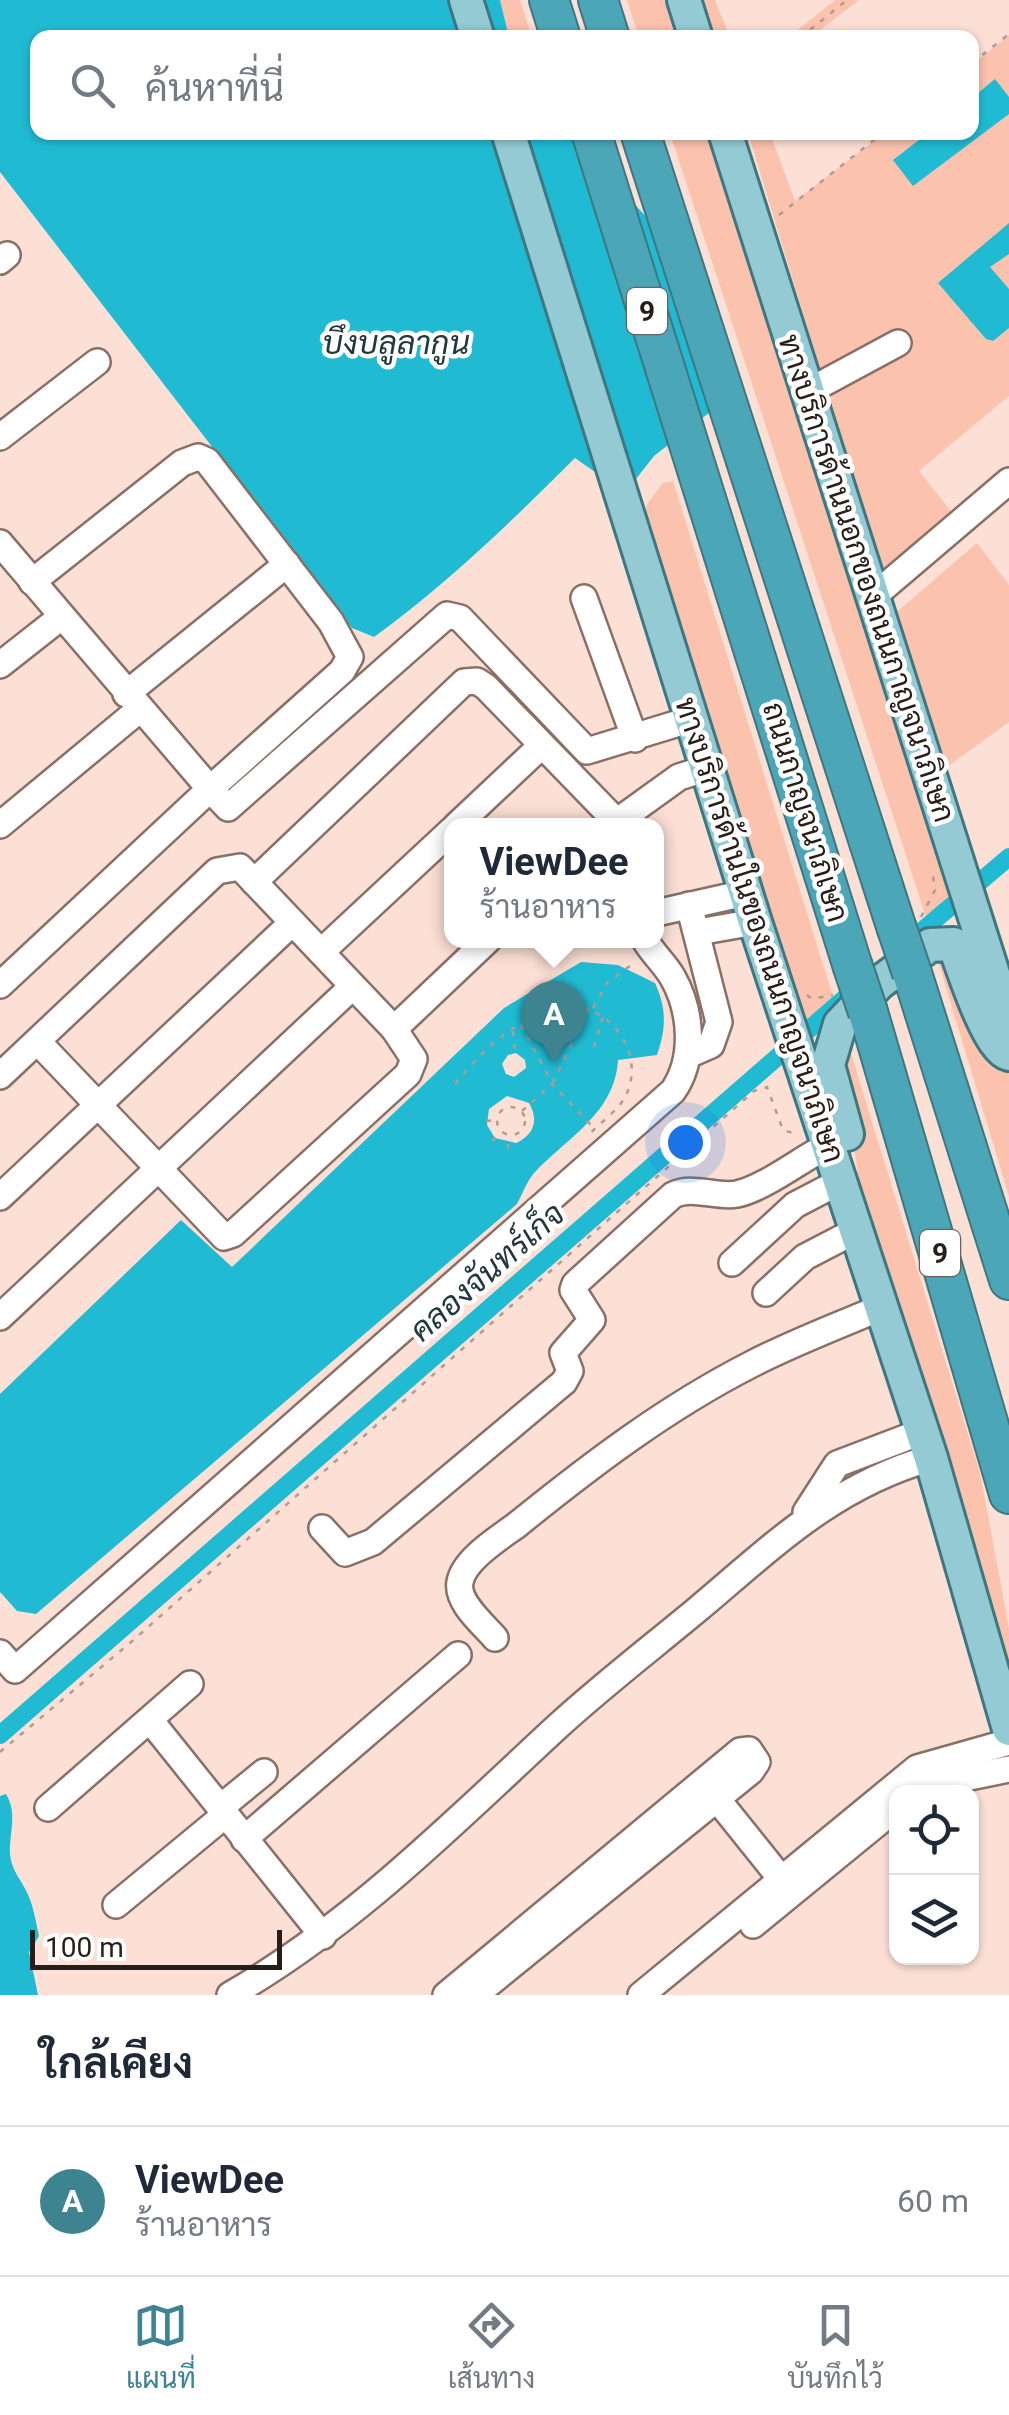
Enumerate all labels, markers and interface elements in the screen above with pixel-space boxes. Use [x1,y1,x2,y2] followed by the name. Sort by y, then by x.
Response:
[30,30,979,140] search box
[65,58,120,113] icon: search
[145,66,284,110] text: ค้นหาที่นี่
[627,288,667,334] road number: 9
[322,323,470,365] water label: บึงบลูลากูน
[771,330,963,826] street label: ทางบริการด้านนอกของถนนกาญจนาภิเษก
[667,692,855,1167] street label: ทางบริการด้านในของถนนกาญจนาภิเษก
[755,698,857,926] street label: ถนนกาญจนาภิเษก
[444,818,664,948] popup
[479,840,629,884] text: ViewDee
[479,888,617,926] text: ร้านอาหาร
[522,980,586,1063] pin: A
[660,1117,711,1168] your location
[399,1192,572,1349] water label: คลองจันทร์เก็จ
[920,1230,960,1276] road number: 9
[889,1785,979,1965] map controls
[889,1785,979,1875] button: locate
[889,1875,979,1965] button: layers
[30,1925,282,1970] scale bar
[45,1931,124,1964] text: 100 m
[40,2039,193,2088] text: ใกล้เคียง
[135,2158,284,2202] text: ViewDee
[62,2182,83,2220] text: A
[897,2182,969,2220] text: 60 m
[135,2206,272,2244] text: ร้านอาหาร
[126,2298,196,2395] tab: แผนที่
[448,2298,535,2395] tab: เส้นทาง
[787,2298,883,2395] tab: บันทึกไว้

